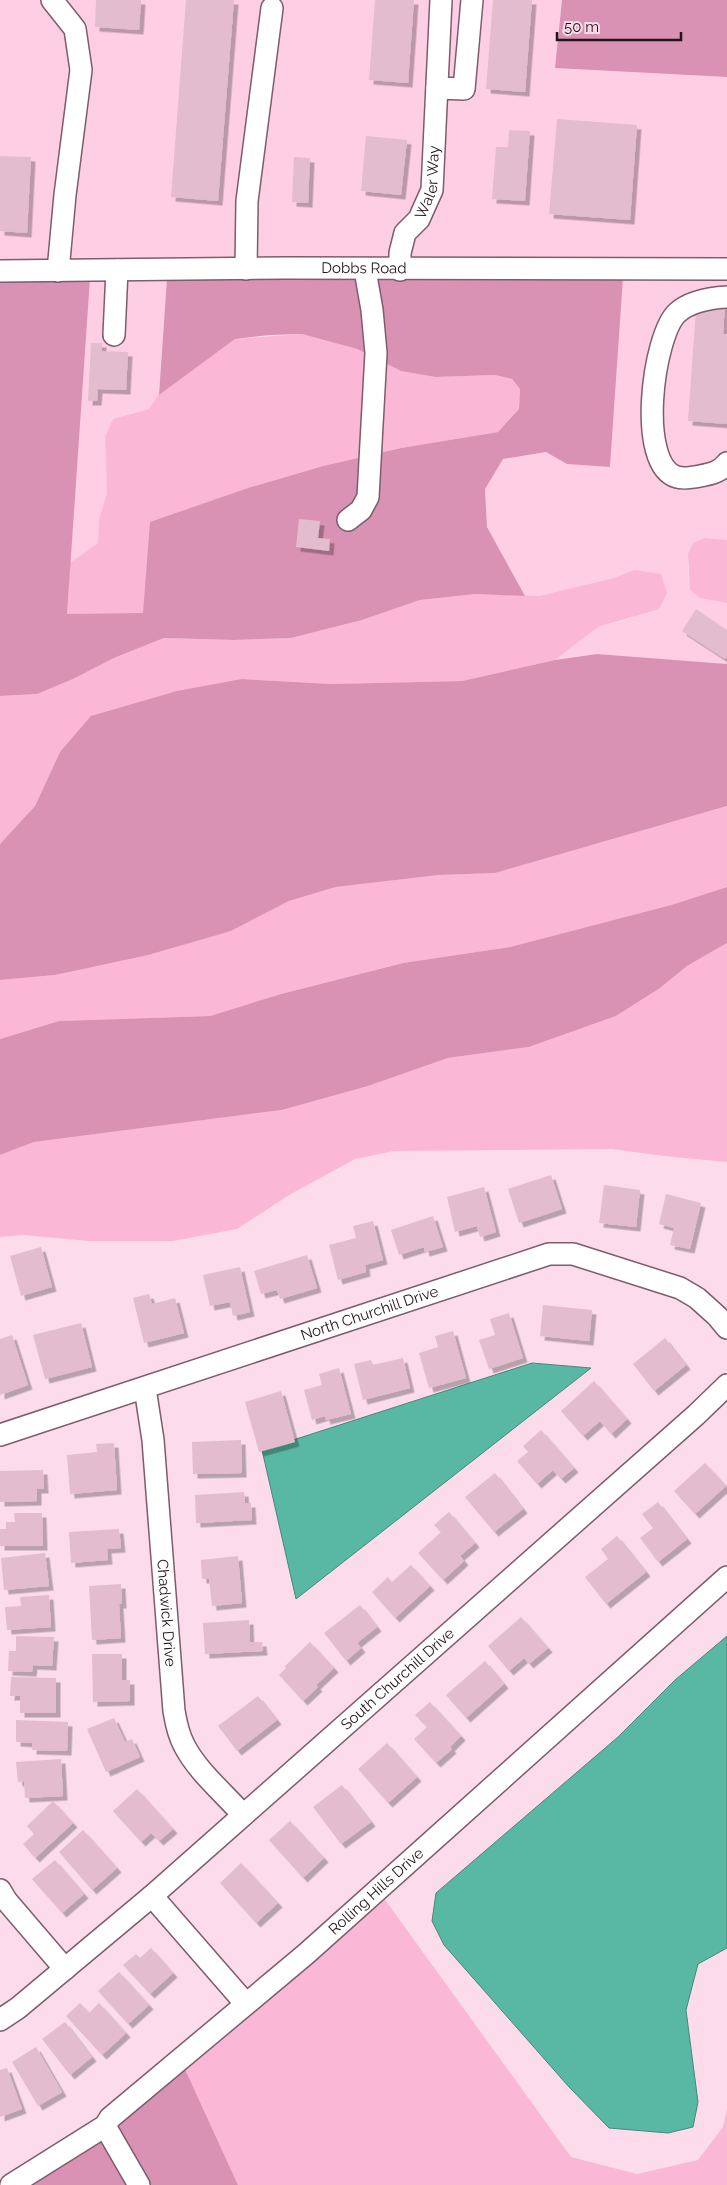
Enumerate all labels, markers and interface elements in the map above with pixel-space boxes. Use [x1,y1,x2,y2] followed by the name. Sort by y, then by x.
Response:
[557,10,681,42] scale bar
[564,18,599,36] text: 50 m
[411,145,443,222] street label: Waler Way
[321,259,407,277] street label: Dobbs Road
[298,1282,441,1344] street label: North Churchill Drive
[153,1558,180,1668] street label: Chadwick Drive
[337,1624,458,1734] street label: South Churchill Drive
[325,1844,427,1938] street label: Rolling Hills Drive

